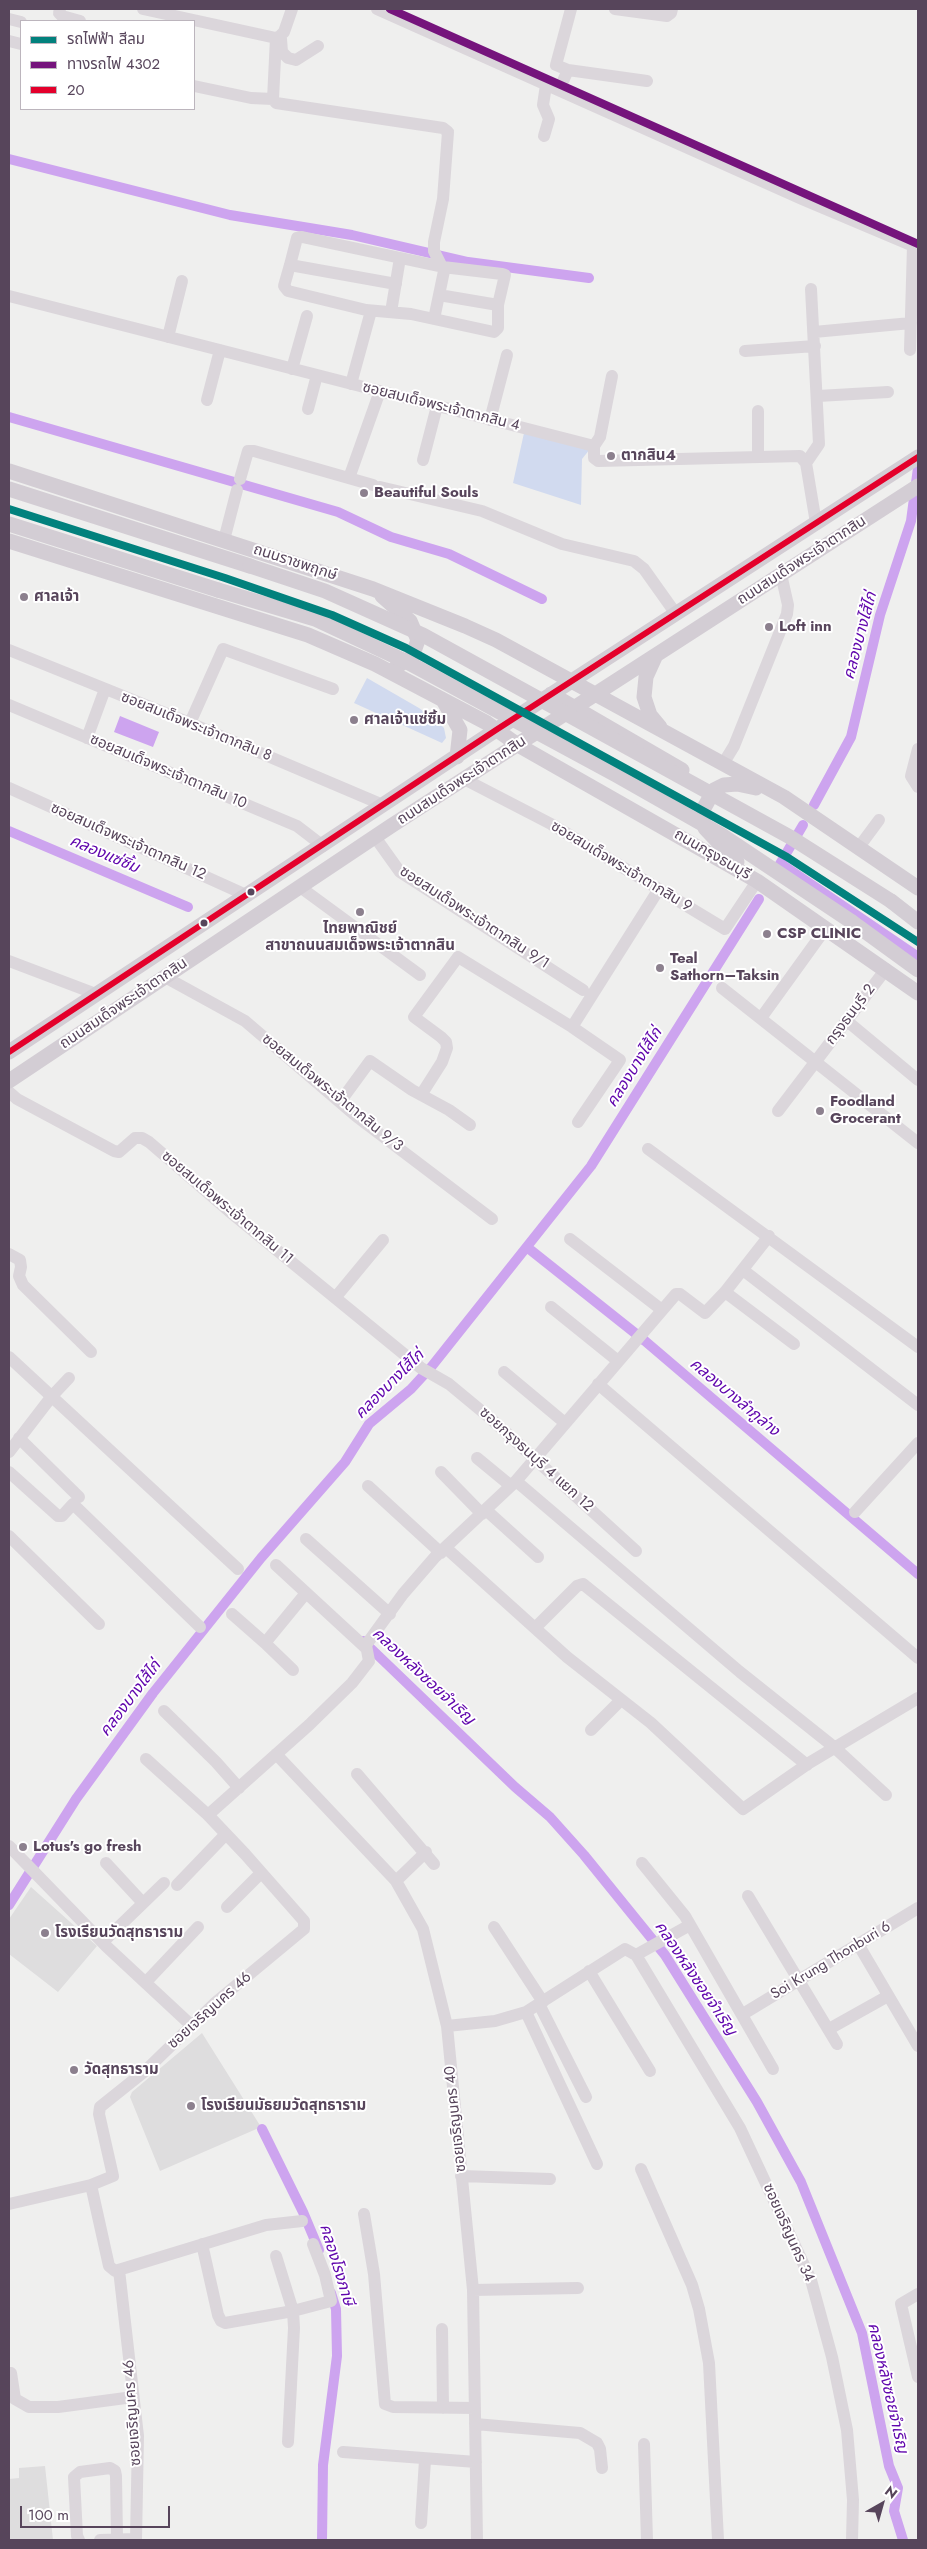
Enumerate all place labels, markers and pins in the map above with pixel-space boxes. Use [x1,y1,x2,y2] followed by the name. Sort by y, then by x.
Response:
[621,447,676,465] place label: ตากสิน4
[605,450,617,462] marker: ตากสิน4
[374,484,478,502] place label: Beautiful Souls
[358,487,370,499] marker: Beautiful Souls
[34,588,79,606] place label: ศาลเจ้า
[18,591,30,603] marker: ศาลเจ้า
[779,618,832,636] place label: Loft inn
[763,621,775,633] marker: Loft inn
[364,711,446,729] place label: ศาลเจ้าแซ่ซิ้ม
[348,714,360,726] marker: ศาลเจ้าแซ่ซิ้ม
[246,887,256,897] unlabelled marker
[354,906,366,918] marker: ไทยพาณิชย์ สาขาถนนสมเด็จพระเจ้าตากสิน
[199,918,209,928] unlabelled marker
[265,920,455,955] place label: ไทยพาณิชย์ สาขาถนนสมเด็จพระเจ้าตากสิน
[777,925,861,943] place label: CSP CLINIC
[761,928,773,940] marker: CSP CLINIC
[670,950,779,985] place label: Teal Sathorn–Taksin
[654,962,666,974] marker: Teal Sathorn–Taksin
[830,1093,901,1128] place label: Foodland Grocerant
[814,1105,826,1117] marker: Foodland Grocerant
[33,1838,142,1856] place label: Lotus's go fresh
[17,1841,29,1853] marker: Lotus's go fresh
[55,1924,183,1942] place label: โรงเรียนวัดสุทธาราม
[39,1927,51,1939] marker: โรงเรียนวัดสุทธาราม
[84,2061,159,2079] place label: วัดสุทธาราม
[68,2064,80,2076] marker: วัดสุทธาราม
[201,2097,366,2115] place label: โรงเรียนมัธยมวัดสุทธาราม
[185,2100,197,2112] marker: โรงเรียนมัธยมวัดสุทธาราม

